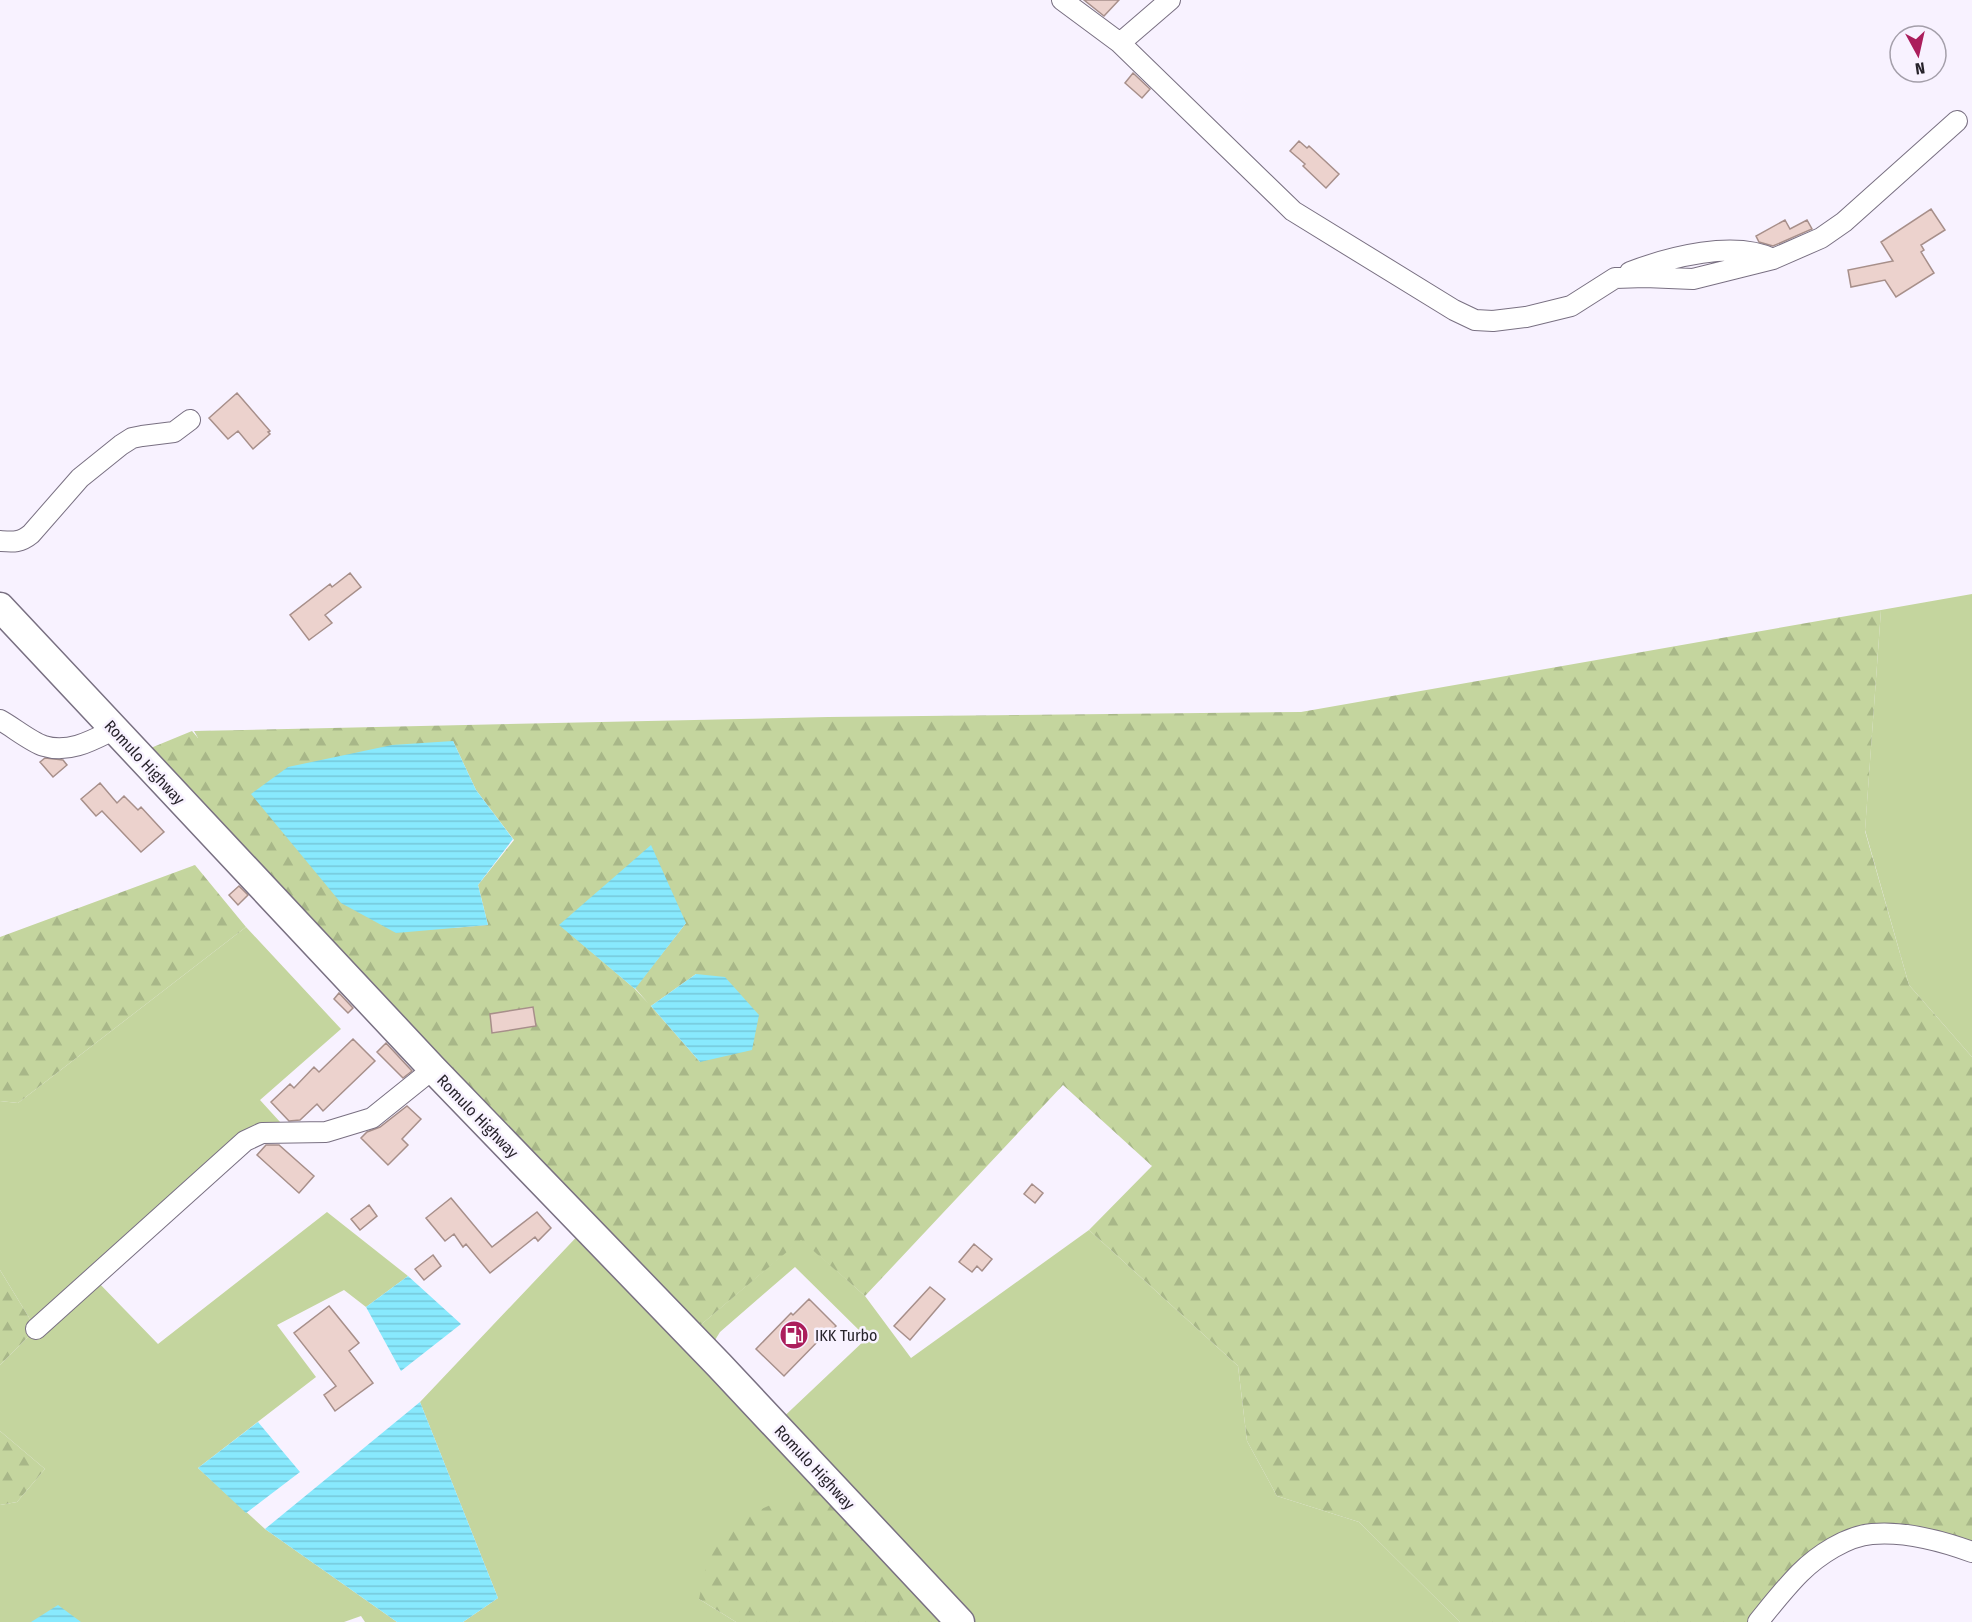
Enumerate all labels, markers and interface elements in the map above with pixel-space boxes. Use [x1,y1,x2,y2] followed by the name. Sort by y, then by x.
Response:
[1888,24,1948,84] north arrow
[1914,58,1926,78] text: N
[101,716,189,809] street label: Romulo Highway
[433,1071,523,1163] street label: Romulo Highway
[778,1319,810,1351] fuel station icon: IKK Turbo
[815,1326,878,1345] place label: IKK Turbo
[771,1421,859,1514] street label: Romulo Highway

